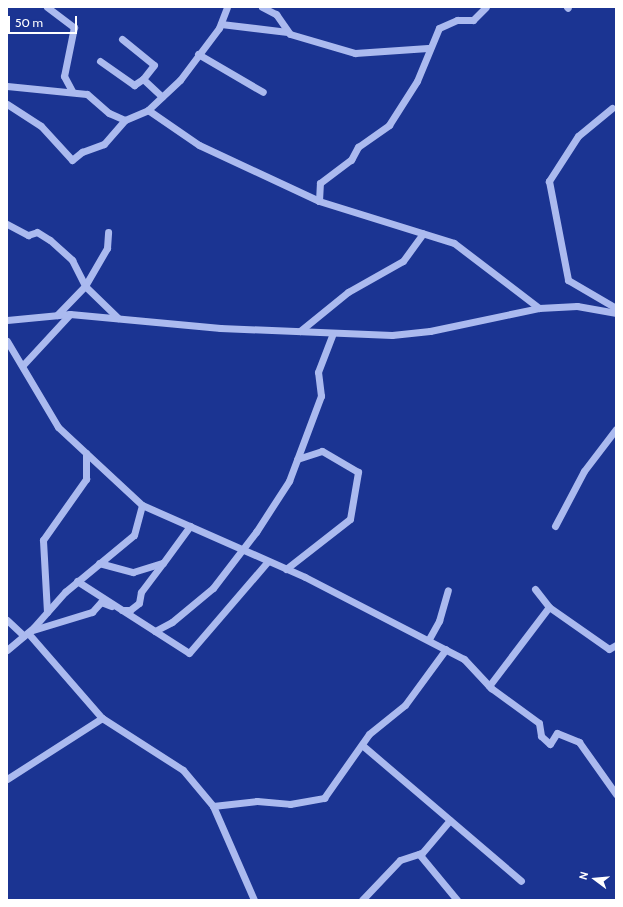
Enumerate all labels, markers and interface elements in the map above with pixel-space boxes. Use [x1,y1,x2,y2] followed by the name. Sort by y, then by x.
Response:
[10,8,79,34] scale bar
[15,15,43,30] text: 50 m
[575,859,615,899] north arrow
[576,870,591,881] text: N

